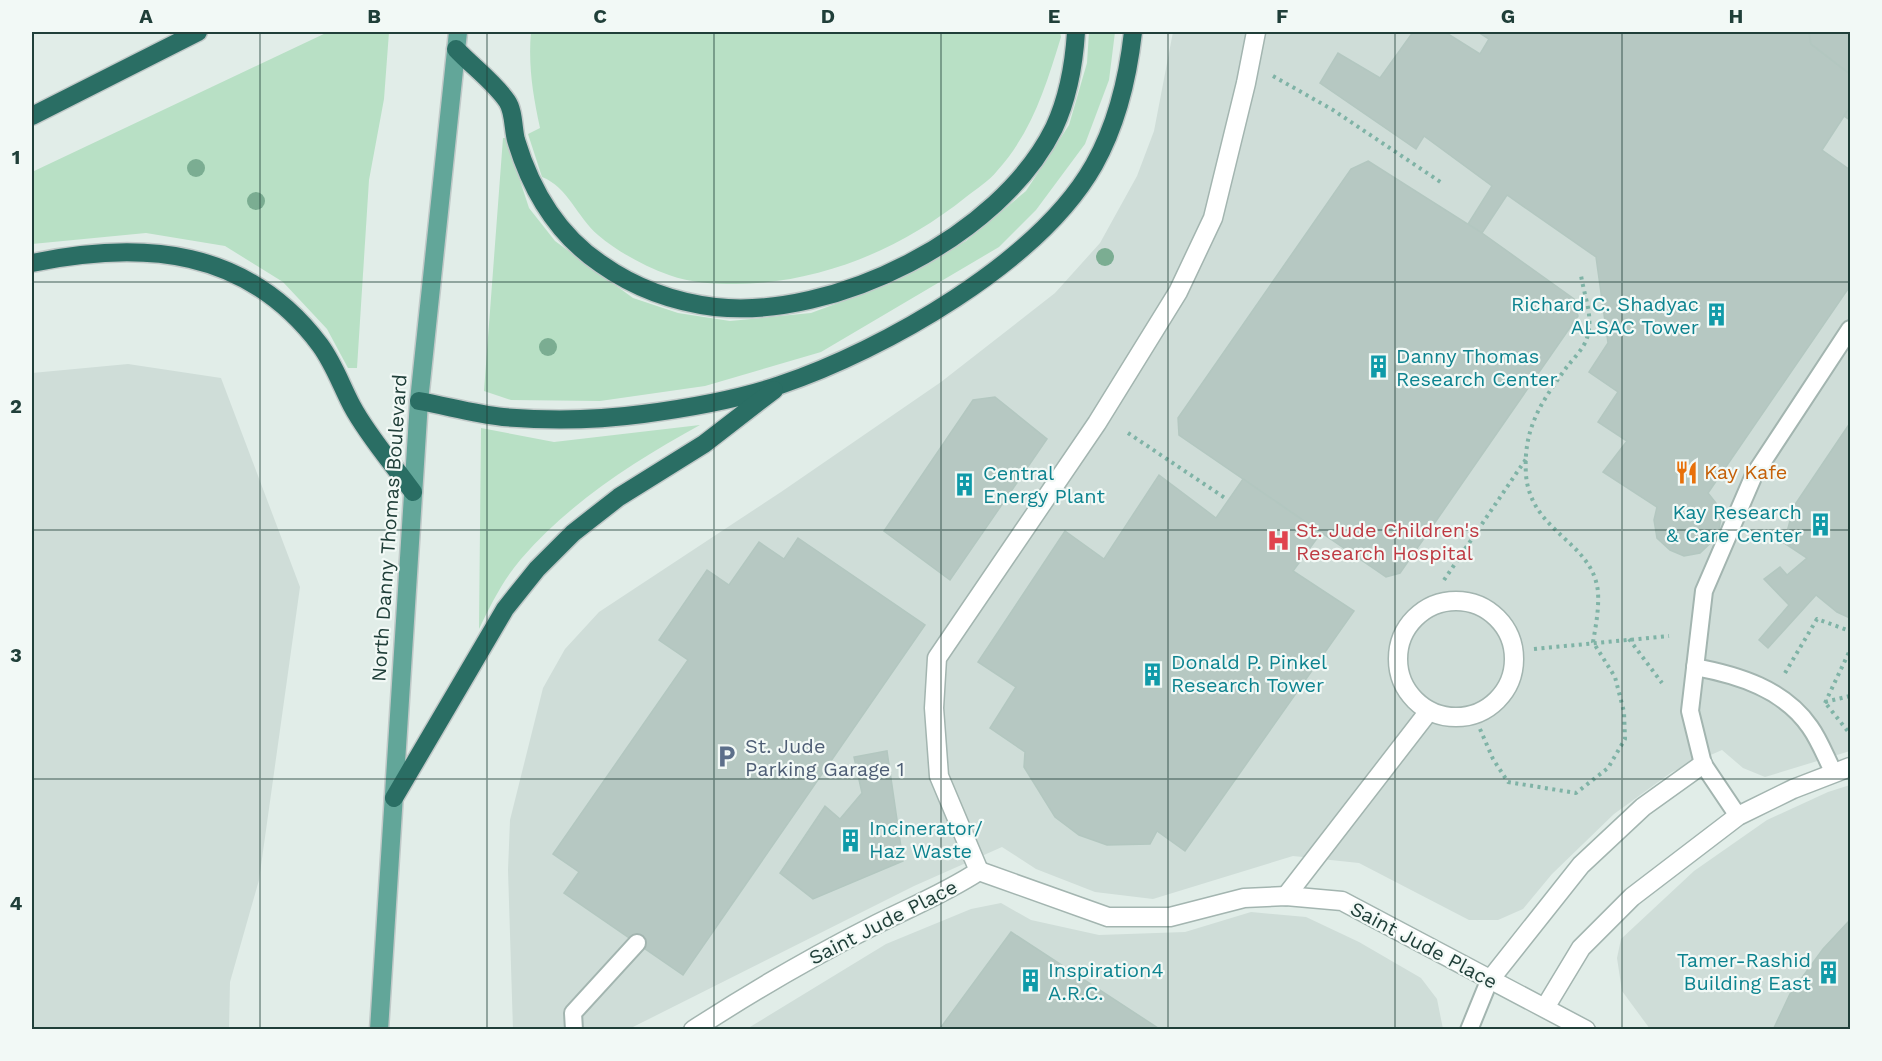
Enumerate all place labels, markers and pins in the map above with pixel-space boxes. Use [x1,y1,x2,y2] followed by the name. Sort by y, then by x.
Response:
[1511,292,1699,339] place label: Richard C. Shadyac ALSAC Tower
[1704,302,1730,328] building icon: Richard C. Shadyac ALSAC Tower
[1396,344,1558,391] place label: Danny Thomas Research Center
[1365,354,1391,380] building icon: Danny Thomas Research Center
[1673,459,1699,485] restaurant icon: Kay Kafe
[1704,460,1787,484] place label: Kay Kafe
[983,461,1105,508] place label: Central Energy Plant
[952,472,978,498] building icon: Central Energy Plant
[1666,500,1802,547] place label: Kay Research & Care Center
[1807,511,1833,537] building icon: Kay Research & Care Center
[1296,518,1480,565] place label: St. Jude Children's Research Hospital
[1265,528,1291,554] hospital icon: St. Jude Children's Research Hospital
[1171,650,1327,697] place label: Donald P. Pinkel Research Tower
[1140,661,1166,687] building icon: Donald P. Pinkel Research Tower
[745,734,905,781] place label: St. Jude Parking Garage 1
[714,744,740,770] parking icon: St. Jude Parking Garage 1
[869,816,983,863] place label: Incinerator/ Haz Waste
[838,827,864,853] building icon: Incinerator/ Haz Waste
[1677,948,1812,995] place label: Tamer-Rashid Building East
[1048,958,1164,1005] place label: Inspiration4 A.R.C.
[1816,959,1842,985] building icon: Tamer-Rashid Building East
[1017,968,1043,994] building icon: Inspiration4 A.R.C.

